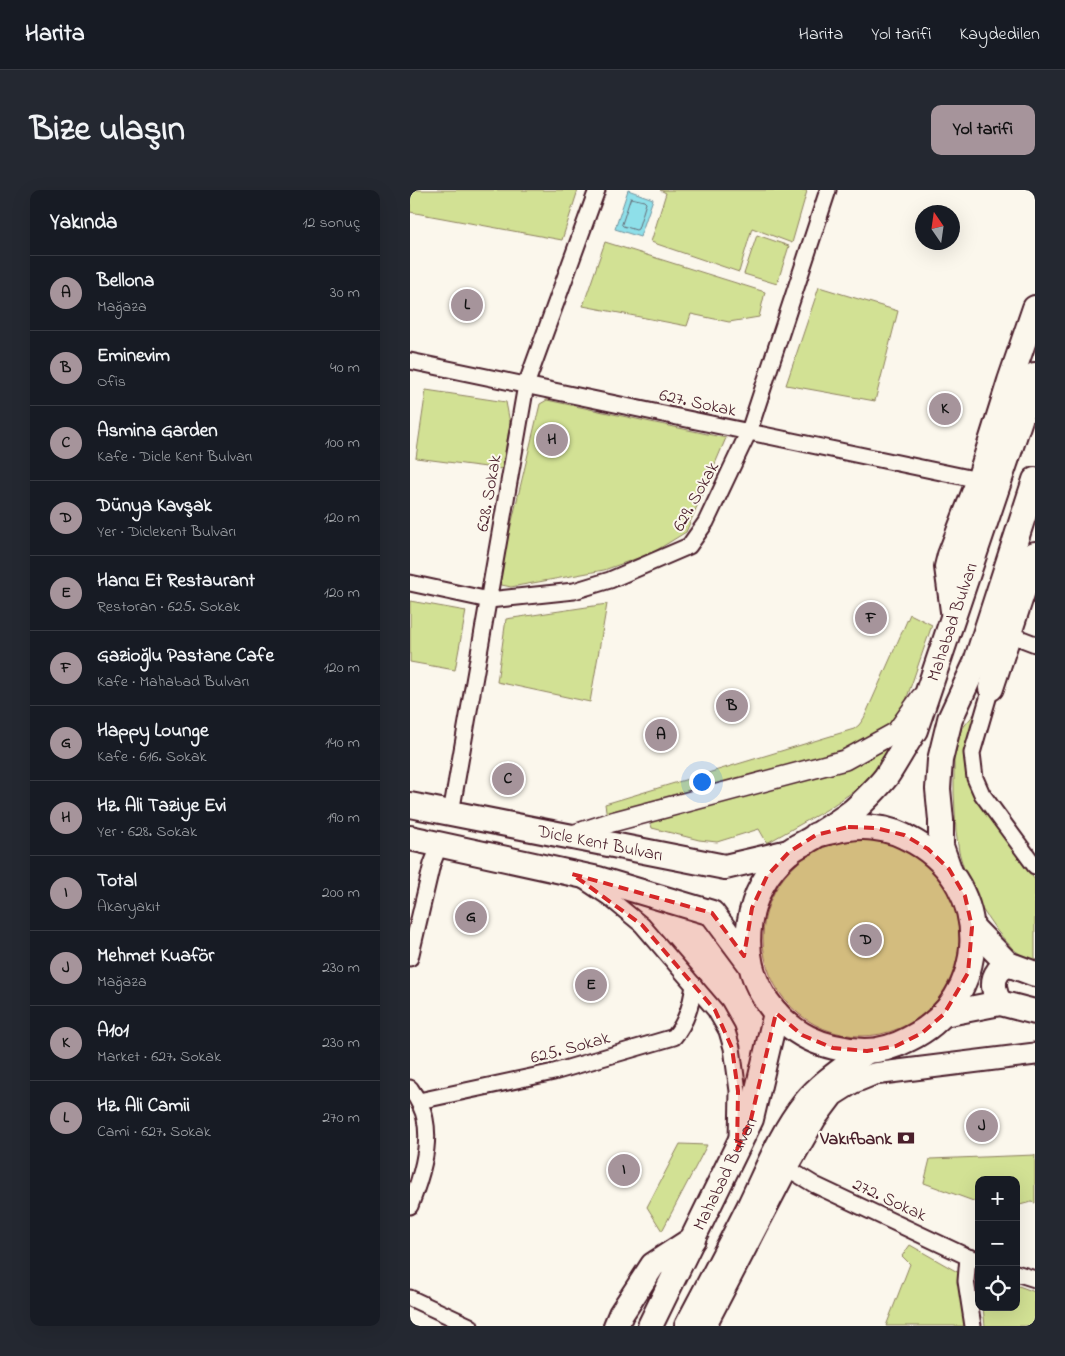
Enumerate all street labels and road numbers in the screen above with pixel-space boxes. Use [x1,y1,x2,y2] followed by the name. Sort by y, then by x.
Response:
[657,383,739,425] street label: 627. Sokak
[470,453,510,534] street label: 628. Sokak
[667,457,727,537] street label: 629. Sokak
[921,560,986,685] street label: Mahabad Bulvarı
[534,819,665,869] street label: Dicle Kent Bulvarı
[528,1026,613,1072] street label: 625. Sokak
[688,1113,765,1235] street label: Mahabad Bulvarı
[848,1172,931,1229] street label: 272. Sokak

